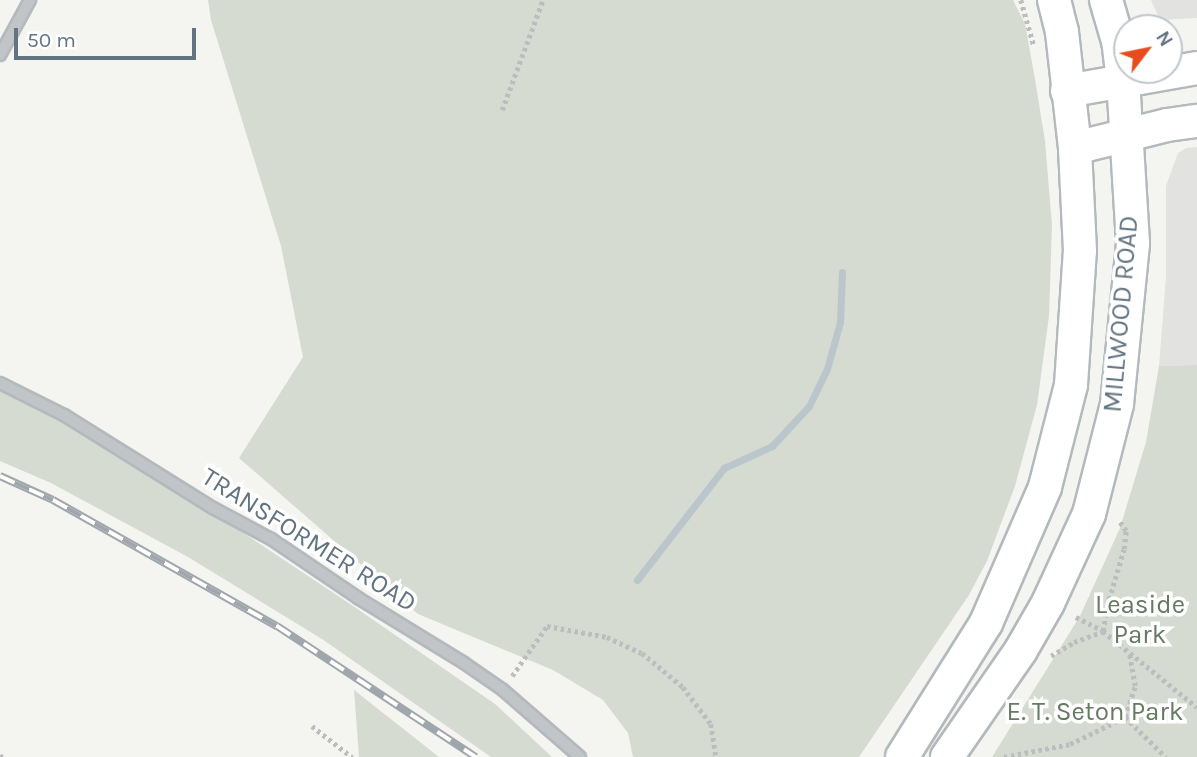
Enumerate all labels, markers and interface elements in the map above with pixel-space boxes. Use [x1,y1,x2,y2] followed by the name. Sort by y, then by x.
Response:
[18,14,200,58] scale bar
[1113,14,1183,84] north arrow
[1151,27,1177,51] text: N
[27,28,76,52] text: 50 m
[1097,214,1145,414] street label: MILLWOOD ROAD
[196,461,422,619] street label: TRANSFORMER ROAD
[1095,589,1185,650] park label: Leaside Park
[1007,696,1183,728] park label: E. T. Seton Park

